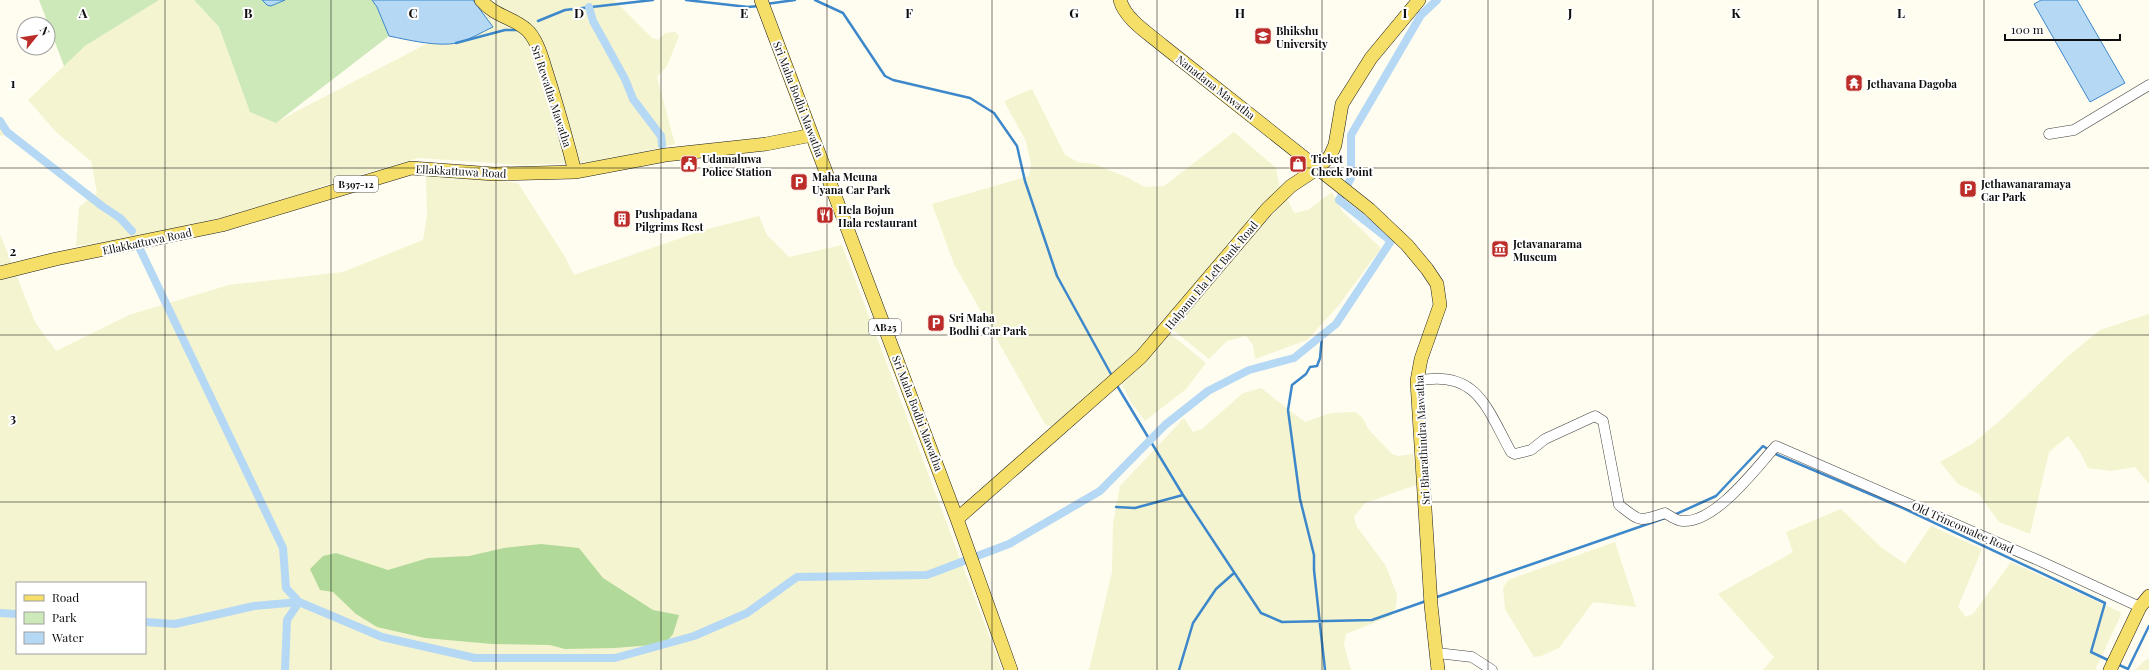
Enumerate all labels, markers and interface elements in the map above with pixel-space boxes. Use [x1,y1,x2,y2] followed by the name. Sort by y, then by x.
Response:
[78,4,88,21] text: A
[244,4,253,21] text: B
[408,4,418,21] text: C
[574,4,584,21] text: D
[740,4,748,21] text: E
[905,4,913,21] text: F
[1069,4,1079,21] text: G
[1235,4,1245,21] text: H
[1403,4,1408,21] text: I
[1567,4,1573,21] text: J
[1731,4,1741,21] text: K
[1897,4,1905,21] text: L
[16,16,56,56] north arrow
[2005,16,2120,42] scale bar
[2011,21,2044,37] text: 100 m
[1276,23,1328,51] place label: Bhikshu University
[37,24,54,38] text: N
[1253,26,1273,46] school or university icon: Bhikshu University
[770,39,828,159] street label: Sri Maha Bodhi Mawatha
[528,43,576,149] street label: Sri Rewatha Mawatha
[1173,51,1259,123] street label: Nanadana Mawatha
[1844,73,1864,93] temple icon: Jethavana Dagoba
[11,74,16,91] text: 1
[1866,76,1957,91] place label: Jethavana Dagoba
[702,151,772,179] place label: Udamaluwa Police Station
[1311,151,1373,179] place label: Ticket Check Point
[679,154,699,174] public building icon: Udamaluwa Police Station
[1288,154,1308,174] shop icon: Ticket Check Point
[415,161,507,181] street label: Ellakkattuwa Road
[812,169,891,197] place label: Maha Meuna Uyana Car Park
[789,172,809,192] parking icon: Maha Meuna Uyana Car Park
[334,176,378,192] road number: B397-12
[1980,176,2071,204] place label: Jethawanaramaya Car Park
[1958,179,1978,199] parking icon: Jethawanaramaya Car Park
[838,202,917,230] place label: Hela Bojun Hala restaurant
[815,205,835,225] restaurant icon: Hela Bojun Hala restaurant
[635,206,703,234] place label: Pushpadana Pilgrims Rest
[612,209,632,229] building icon: Pushpadana Pilgrims Rest
[1161,217,1261,332] street label: Halpanu Ela Left Bank Road
[101,224,194,258] street label: Ellakkattuwa Road
[1512,236,1582,264] place label: Jetavanarama Museum
[1490,239,1510,259] museum icon: Jetavanarama Museum
[10,242,17,259] text: 2
[949,310,1027,338] place label: Sri Maha Bodhi Car Park
[926,313,946,333] parking icon: Sri Maha Bodhi Car Park
[869,319,901,335] road number: AB25
[889,353,947,473] street label: Sri Maha Bodhi Mawatha
[1411,374,1433,505] street label: Sri Bharathindra Mawatha
[10,409,16,426] text: 3
[1910,498,2017,556] street label: Old Trincomalee Road
[16,582,146,654] legend
[52,589,79,605] text: Road
[52,609,77,625] text: Park
[51,629,85,645] text: Water

